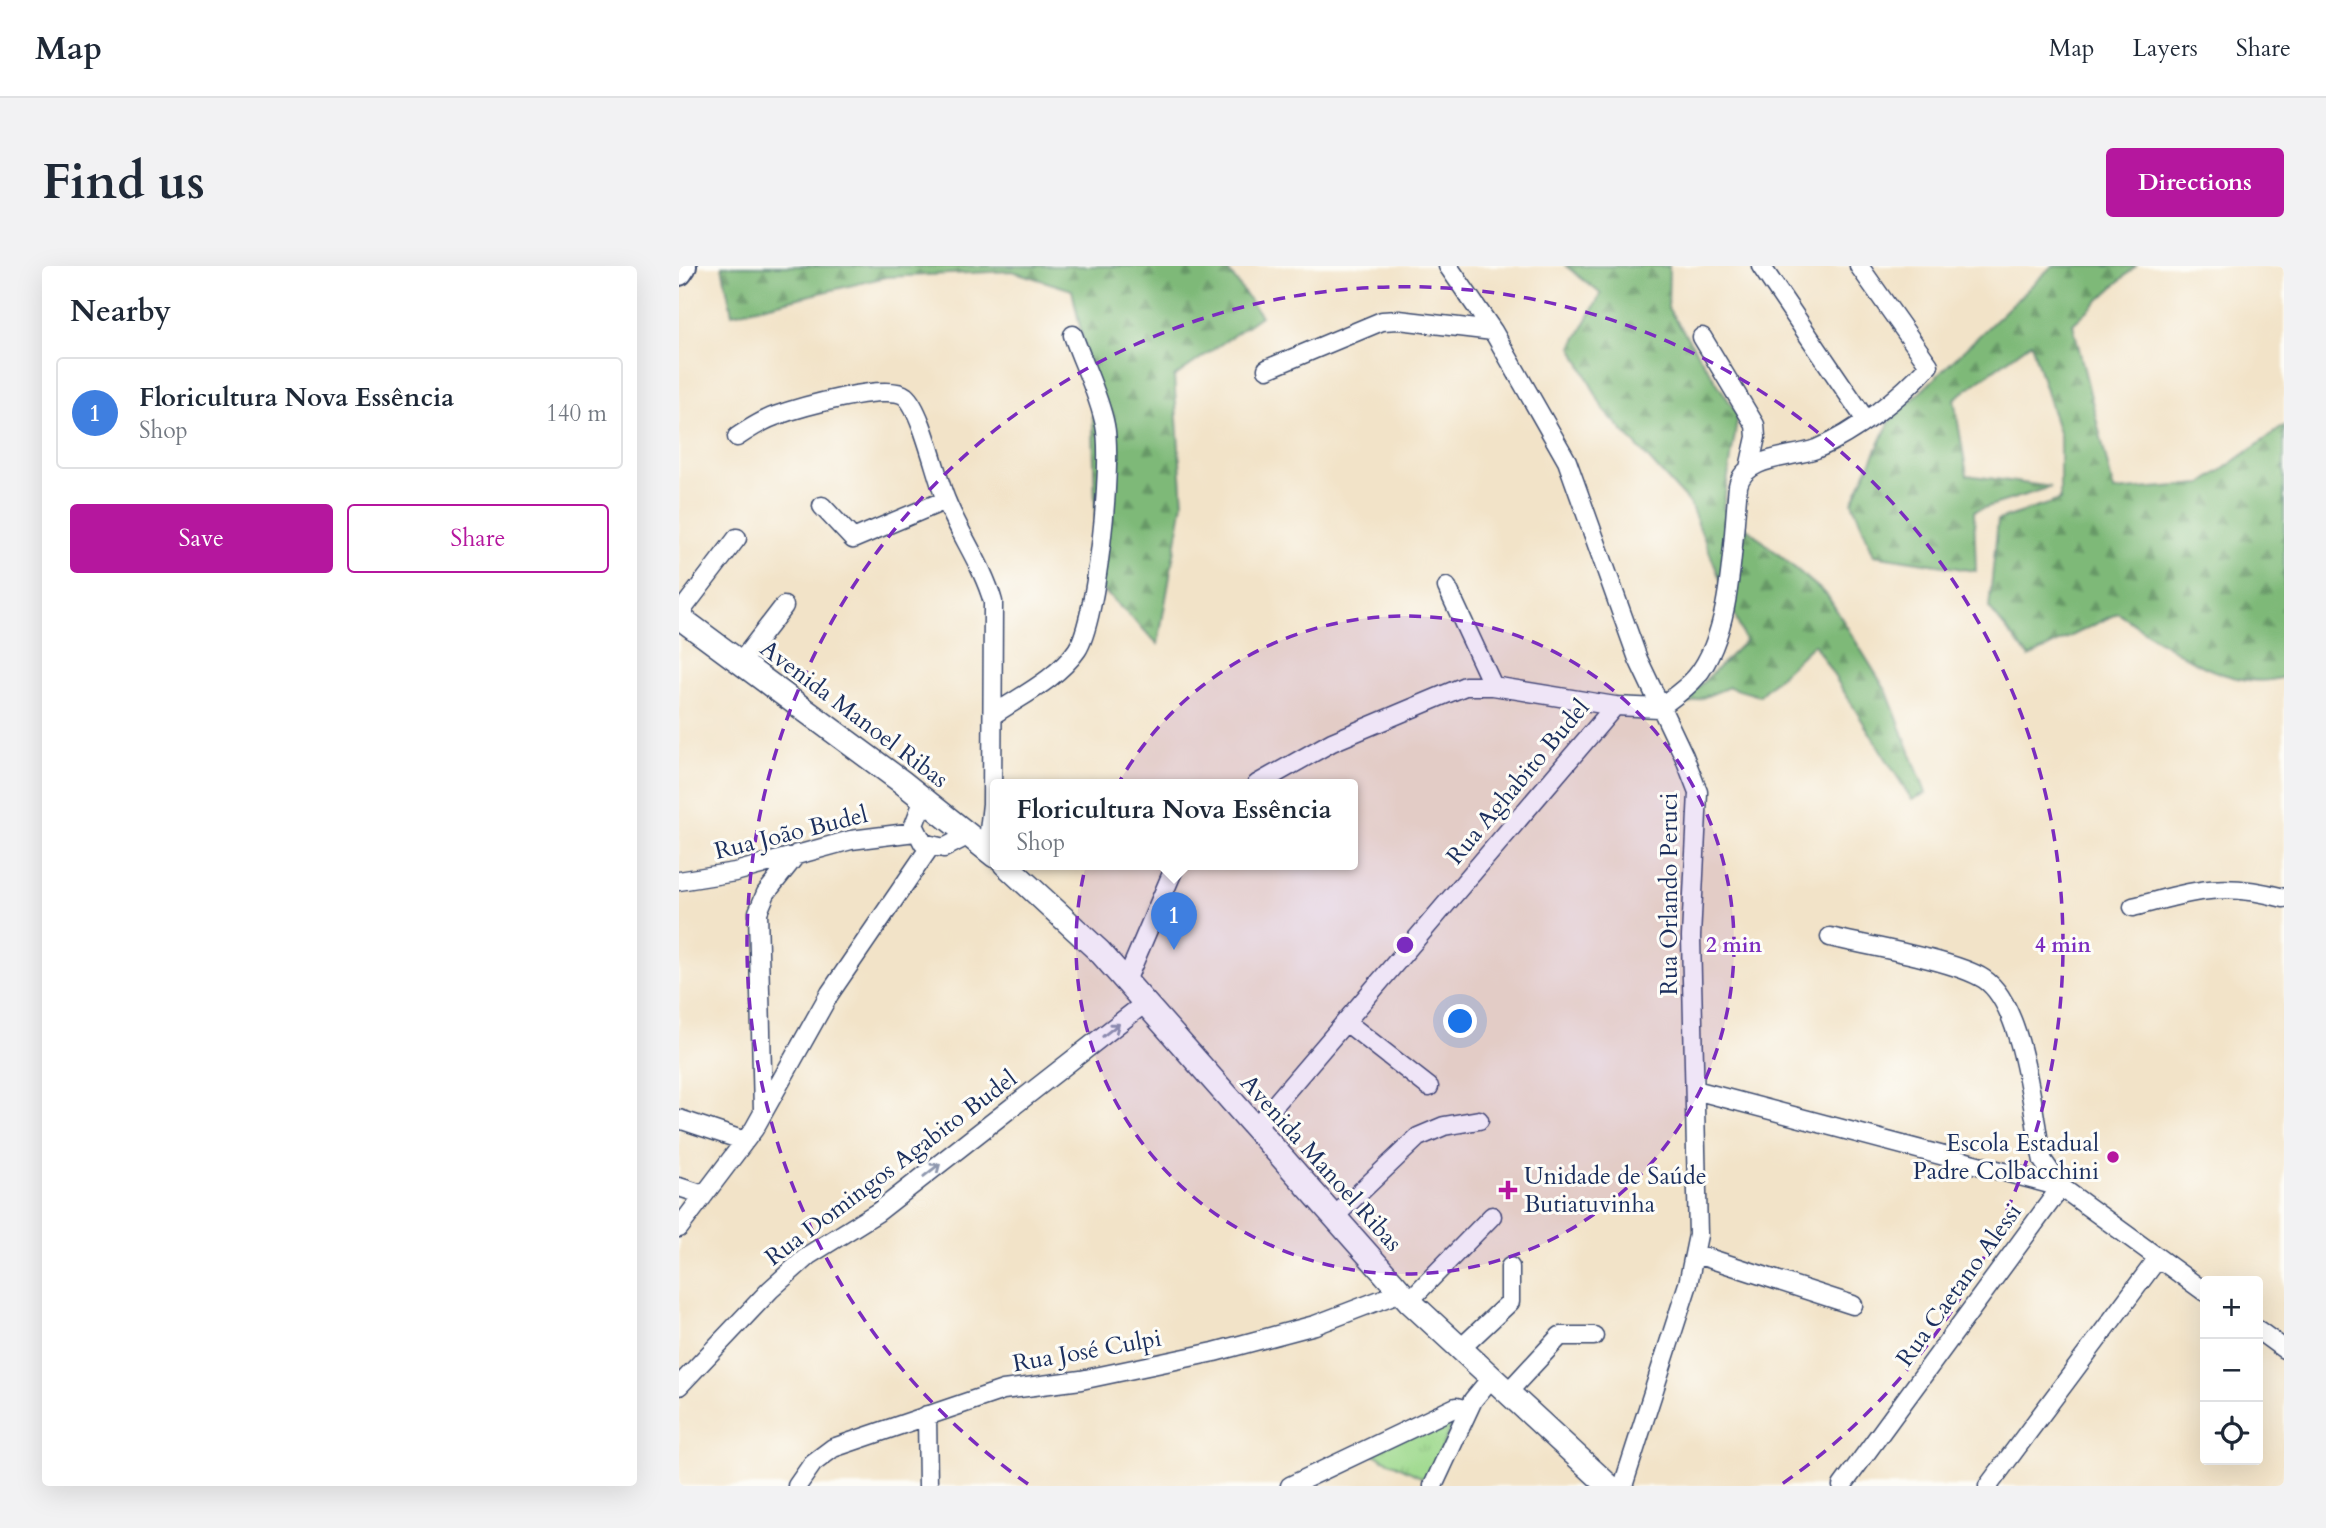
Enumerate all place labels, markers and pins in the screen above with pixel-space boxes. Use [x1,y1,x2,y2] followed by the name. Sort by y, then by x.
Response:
[1151,892,1197,950] pin: 1
[1393,933,1417,957] centre of rings
[1913,1127,2099,1188] place label: Escola Estadual Padre Colbacchini
[2105,1149,2121,1165] marker: Escola Estadual Padre Colbacchini
[1524,1160,1707,1221] place label: Unidade de Saúde Butiatuvinha
[1498,1180,1518,1200] marker: Unidade de Saúde Butiatuvinha

